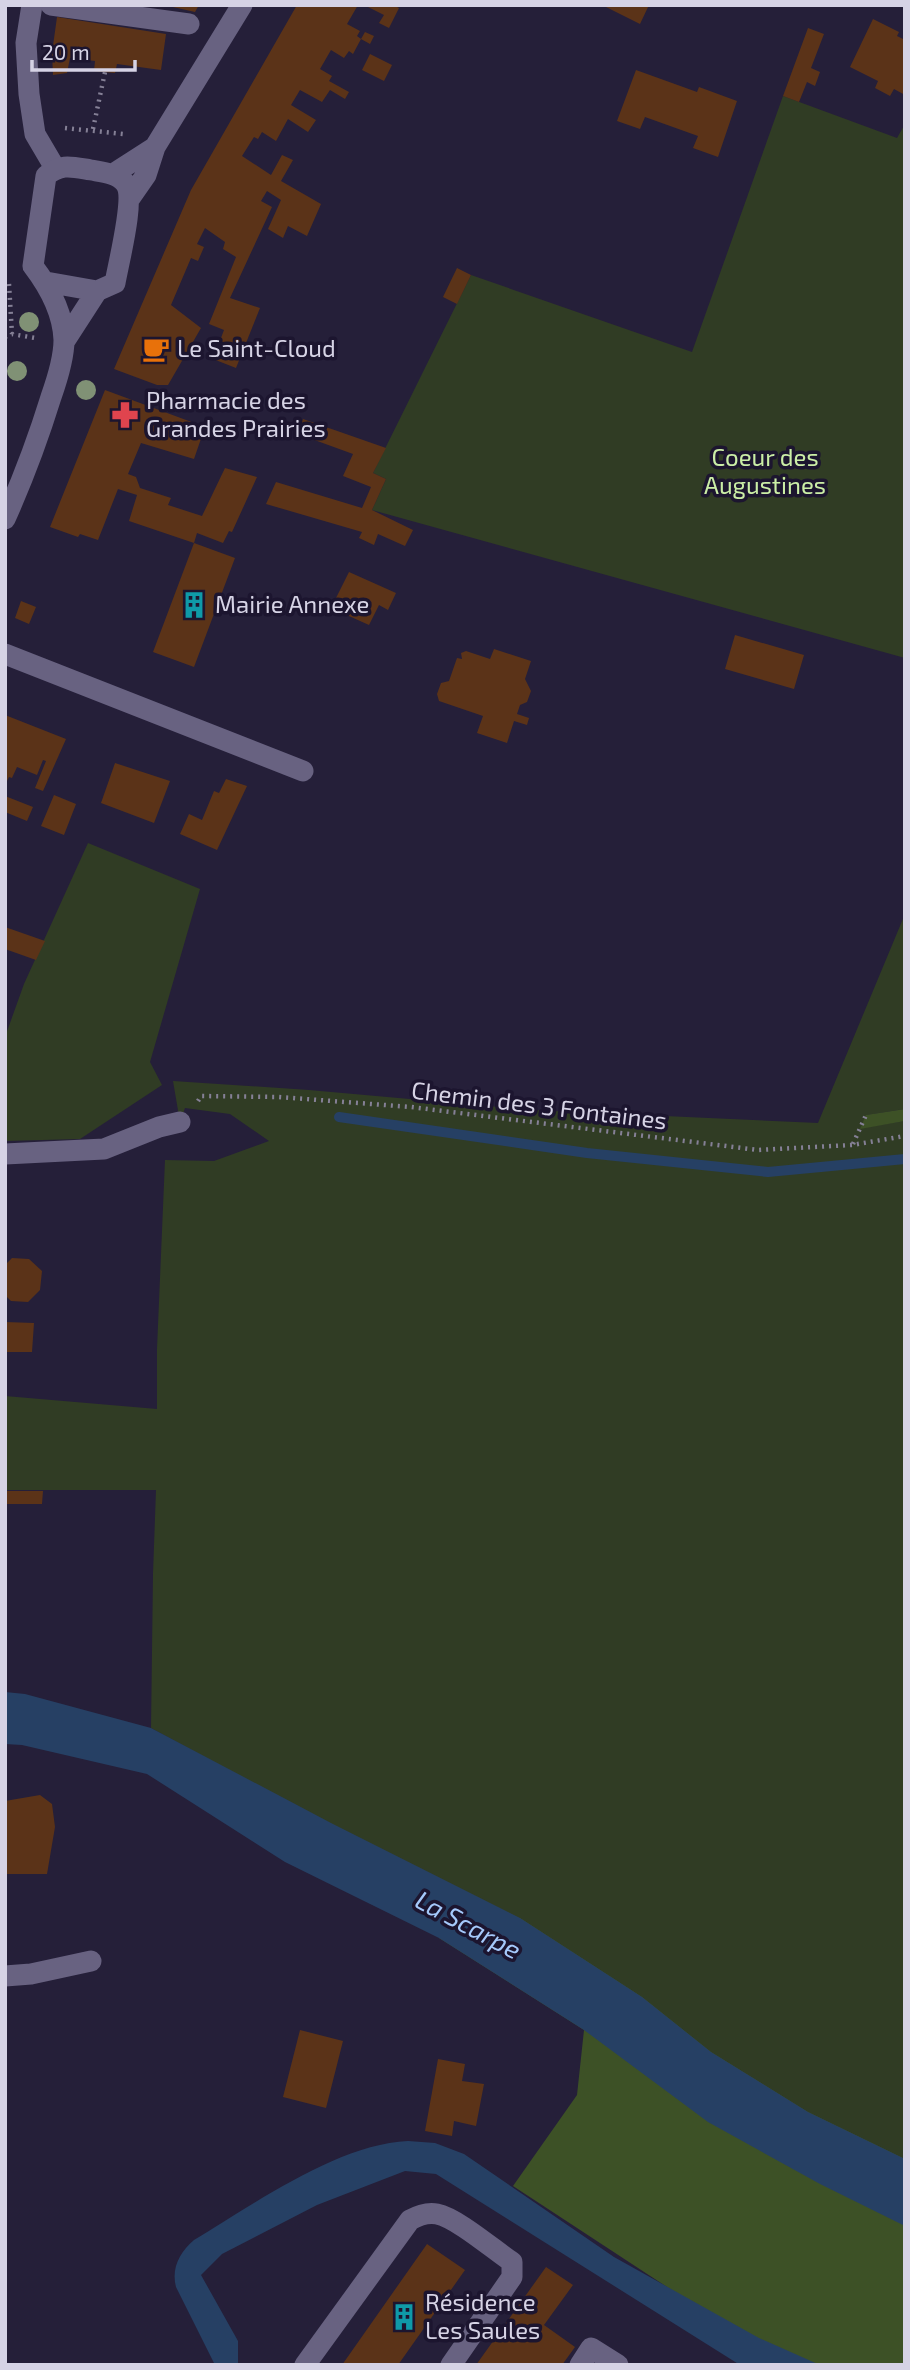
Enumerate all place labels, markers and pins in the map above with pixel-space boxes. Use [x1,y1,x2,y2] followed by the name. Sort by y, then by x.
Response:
[177,333,336,362] place label: Le Saint-Cloud
[141,334,171,364] cafe icon: Le Saint-Cloud
[146,385,326,442] place label: Pharmacie des Grandes Prairies
[110,400,140,430] pharmacy icon: Pharmacie des Grandes Prairies
[215,589,369,618] place label: Mairie Annexe
[179,590,209,620] building icon: Mairie Annexe
[425,2287,540,2344] place label: Résidence Les Saules
[389,2302,419,2332] building icon: Résidence Les Saules

